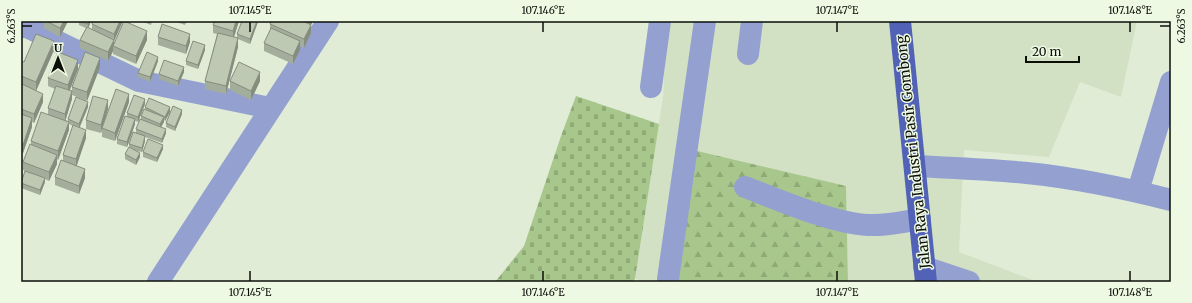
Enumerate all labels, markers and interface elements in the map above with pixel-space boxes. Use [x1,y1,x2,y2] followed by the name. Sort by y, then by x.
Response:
[229,4,272,17] text: 107.145°E
[522,4,565,17] text: 107.146°E
[816,4,859,17] text: 107.147°E
[1108,4,1152,17] text: 107.148°E
[5,8,18,44] text: 6.263°S
[1175,8,1188,44] text: 6.263°S
[892,34,934,271] street label: Jalan Raya Industri Pasir Gombong
[38,38,78,78] north arrow
[1026,38,1079,64] scale bar
[54,41,63,55] text: U
[1032,44,1061,59] text: 20 m
[229,286,272,299] text: 107.145°E
[522,286,565,299] text: 107.146°E
[816,286,859,299] text: 107.147°E
[1108,286,1152,299] text: 107.148°E

